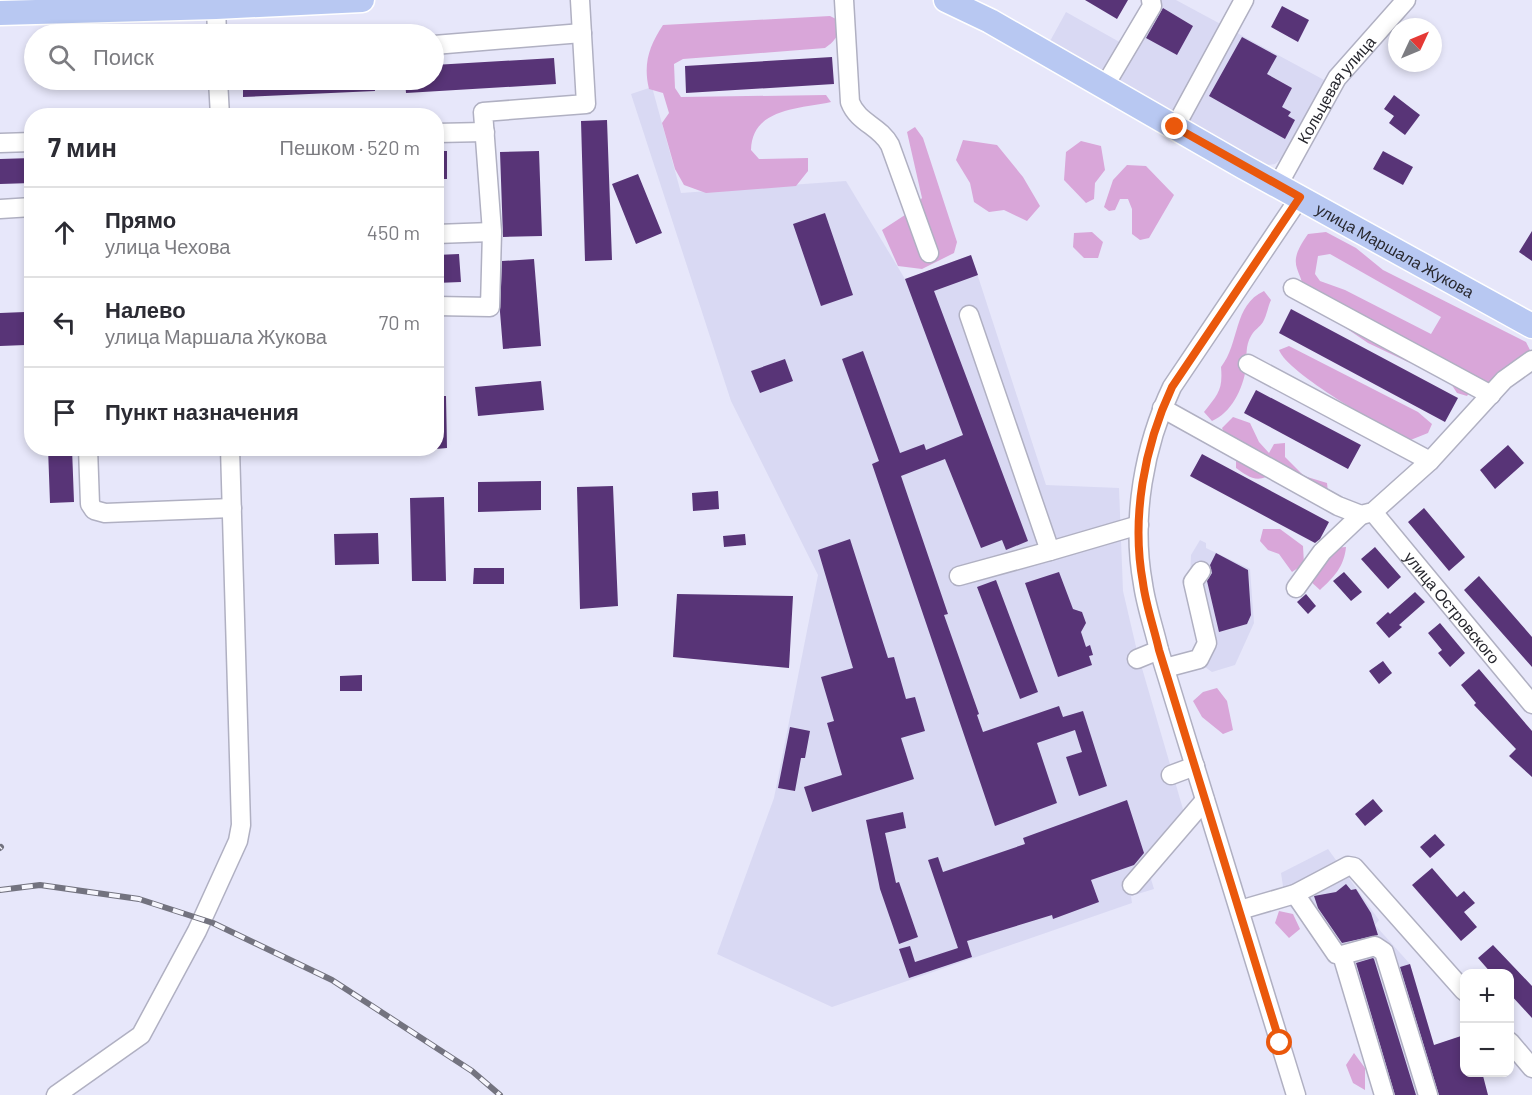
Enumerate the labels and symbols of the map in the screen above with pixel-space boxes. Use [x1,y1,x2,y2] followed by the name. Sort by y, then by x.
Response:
[1388,18,1442,72] north arrow
[1293,32,1379,147] street label: Кольцевая улица
[1161,113,1187,139] route end
[1313,199,1478,301] street label: улица Маршала Жукова
[1401,547,1504,667] street label: улица Островского
[1266,1029,1292,1055] route start

